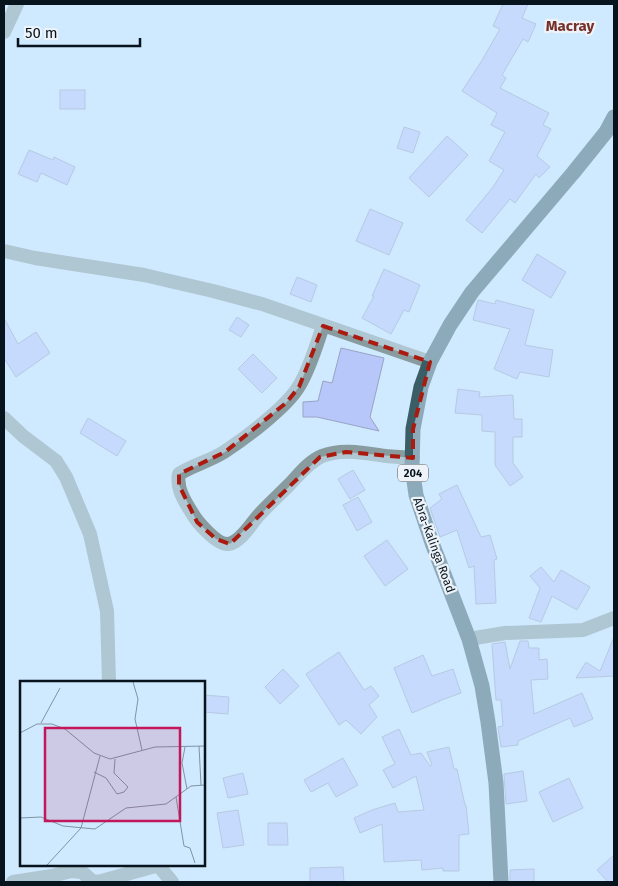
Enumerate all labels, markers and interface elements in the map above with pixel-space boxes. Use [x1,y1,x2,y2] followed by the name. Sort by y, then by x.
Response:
[18,15,140,47] scale bar
[546,17,594,35] district label: Macray
[25,24,58,42] text: 50 m
[398,464,428,482] road number: 204
[410,496,458,594] street label: Abra-Kalinga Road
[20,681,205,866] inset map

